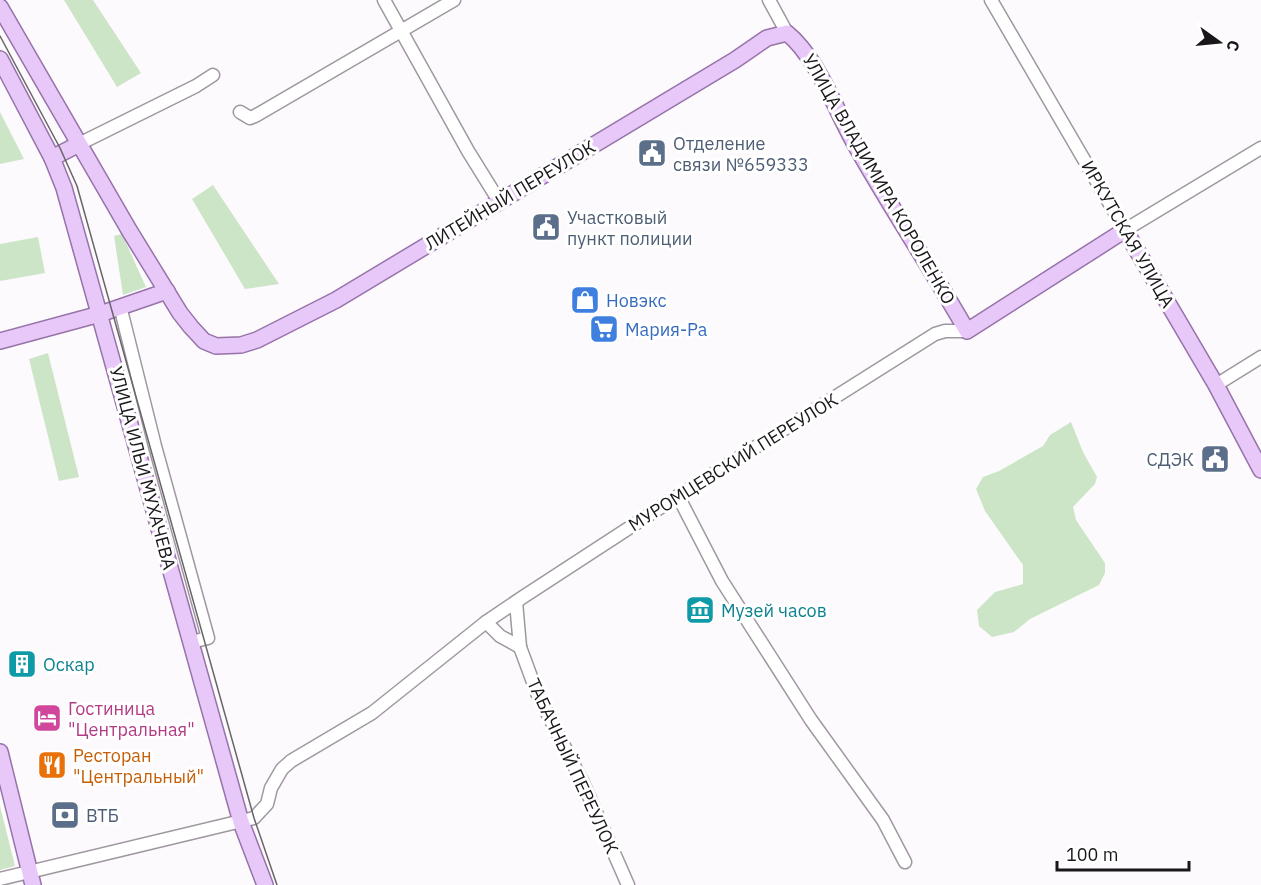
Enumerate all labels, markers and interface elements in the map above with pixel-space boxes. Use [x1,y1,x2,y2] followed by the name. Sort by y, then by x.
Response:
[1189,12,1249,72] north arrow
[1222,38,1244,54] text: С
[798,50,960,308] street label: УЛИЦА ВЛАДИМИРА КОРОЛЕНКО
[673,132,809,176] place label: Отделение связи №659333
[420,135,600,255] street label: ЛИТЕЙНЫЙ ПЕРЕУЛОК
[636,137,668,169] public building icon: Отделение связи №659333
[1076,156,1180,312] street label: ИРКУТСКАЯ УЛИЦА
[567,206,693,250] place label: Участковый пункт полиции
[530,211,562,243] public building icon: Участковый пункт полиции
[569,284,601,316] shop icon: Новэкс
[606,289,667,312] place label: Новэкс
[588,313,620,345] supermarket icon: Мария-Ра
[625,318,708,341] place label: Мария-Ра
[105,364,181,573] street label: УЛИЦА ИЛЬИ МУХАЧЕВА
[624,388,842,536] street label: МУРОМЦЕВСКИЙ ПЕРЕУЛОК
[1199,443,1231,475] public building icon: СДЭК
[1147,448,1194,471] place label: СДЭК
[684,594,716,626] museum icon: Музей часов
[721,599,827,622] place label: Музей часов
[6,648,38,680] building icon: Оскар
[43,653,95,676] place label: Оскар
[522,675,624,857] street label: ТАБАЧНЫЙ ПЕРЕУЛОК
[68,697,195,741] place label: Гостиница "Центральная"
[31,702,63,734] hotel icon: Гостиница "Центральная"
[73,744,204,788] place label: Ресторан "Центральный"
[36,749,68,781] restaurant icon: Ресторан "Центральный"
[49,799,81,831] bank icon: ВТБ
[86,804,119,827] place label: ВТБ
[1057,834,1189,872] scale bar
[1066,843,1118,866] text: 100 m

